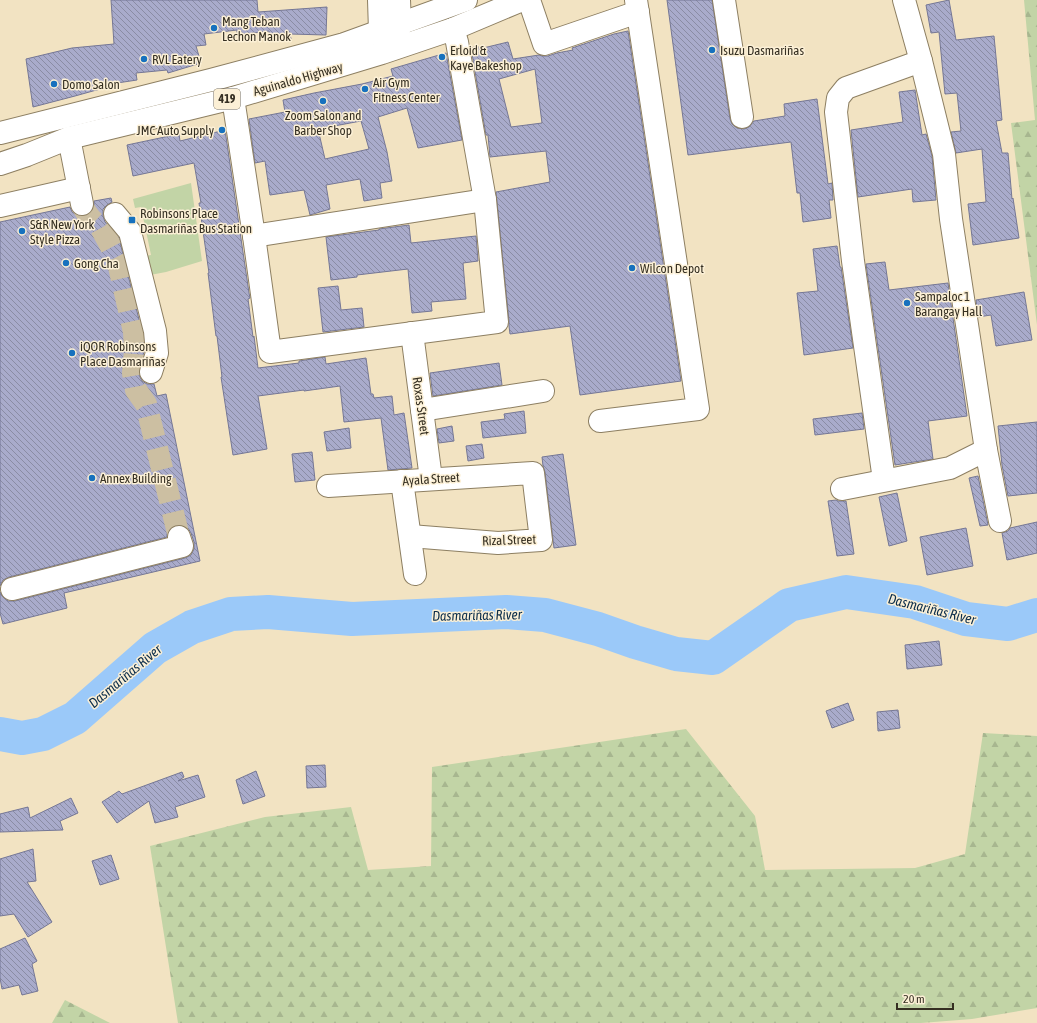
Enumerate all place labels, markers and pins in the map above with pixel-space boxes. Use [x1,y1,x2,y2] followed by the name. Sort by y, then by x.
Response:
[222,14,291,44] place label: Mang Teban Lechon Manok
[209,23,219,33] marker: Mang Teban Lechon Manok
[450,43,522,73] place label: Erloid & Kaye Bakeshop
[720,43,804,58] place label: Isuzu Dasmariñas
[707,45,717,55] marker: Isuzu Dasmariñas
[152,52,202,67] place label: RVL Eatery
[437,52,447,62] marker: Erloid & Kaye Bakeshop
[139,54,149,64] marker: RVL Eatery
[373,75,440,105] place label: Air Gym Fitness Center
[62,77,120,92] place label: Domo Salon
[49,79,59,89] marker: Domo Salon
[360,84,370,94] marker: Air Gym Fitness Center
[318,96,328,106] marker: Zoom Salon and Barber Shop
[285,108,361,138] place label: Zoom Salon and Barber Shop
[137,123,215,138] place label: JMC Auto Supply
[217,125,227,135] marker: JMC Auto Supply
[140,206,252,236] place label: Robinsons Place Dasmariñas Bus Station
[127,215,137,225] marker: Robinsons Place Dasmariñas Bus Station
[30,217,94,247] place label: S&R New York Style Pizza
[17,226,27,236] marker: S&R New York Style Pizza
[74,256,119,271] place label: Gong Cha
[61,258,71,268] marker: Gong Cha
[640,261,704,276] place label: Wilcon Depot
[627,263,637,273] marker: Wilcon Depot
[915,289,983,319] place label: Sampaloc 1 Barangay Hall
[902,298,912,308] marker: Sampaloc 1 Barangay Hall
[80,339,166,369] place label: iQOR Robinsons Place Dasmariñas
[67,348,77,358] marker: iQOR Robinsons Place Dasmariñas
[100,471,172,486] place label: Annex Building
[87,473,97,483] marker: Annex Building

